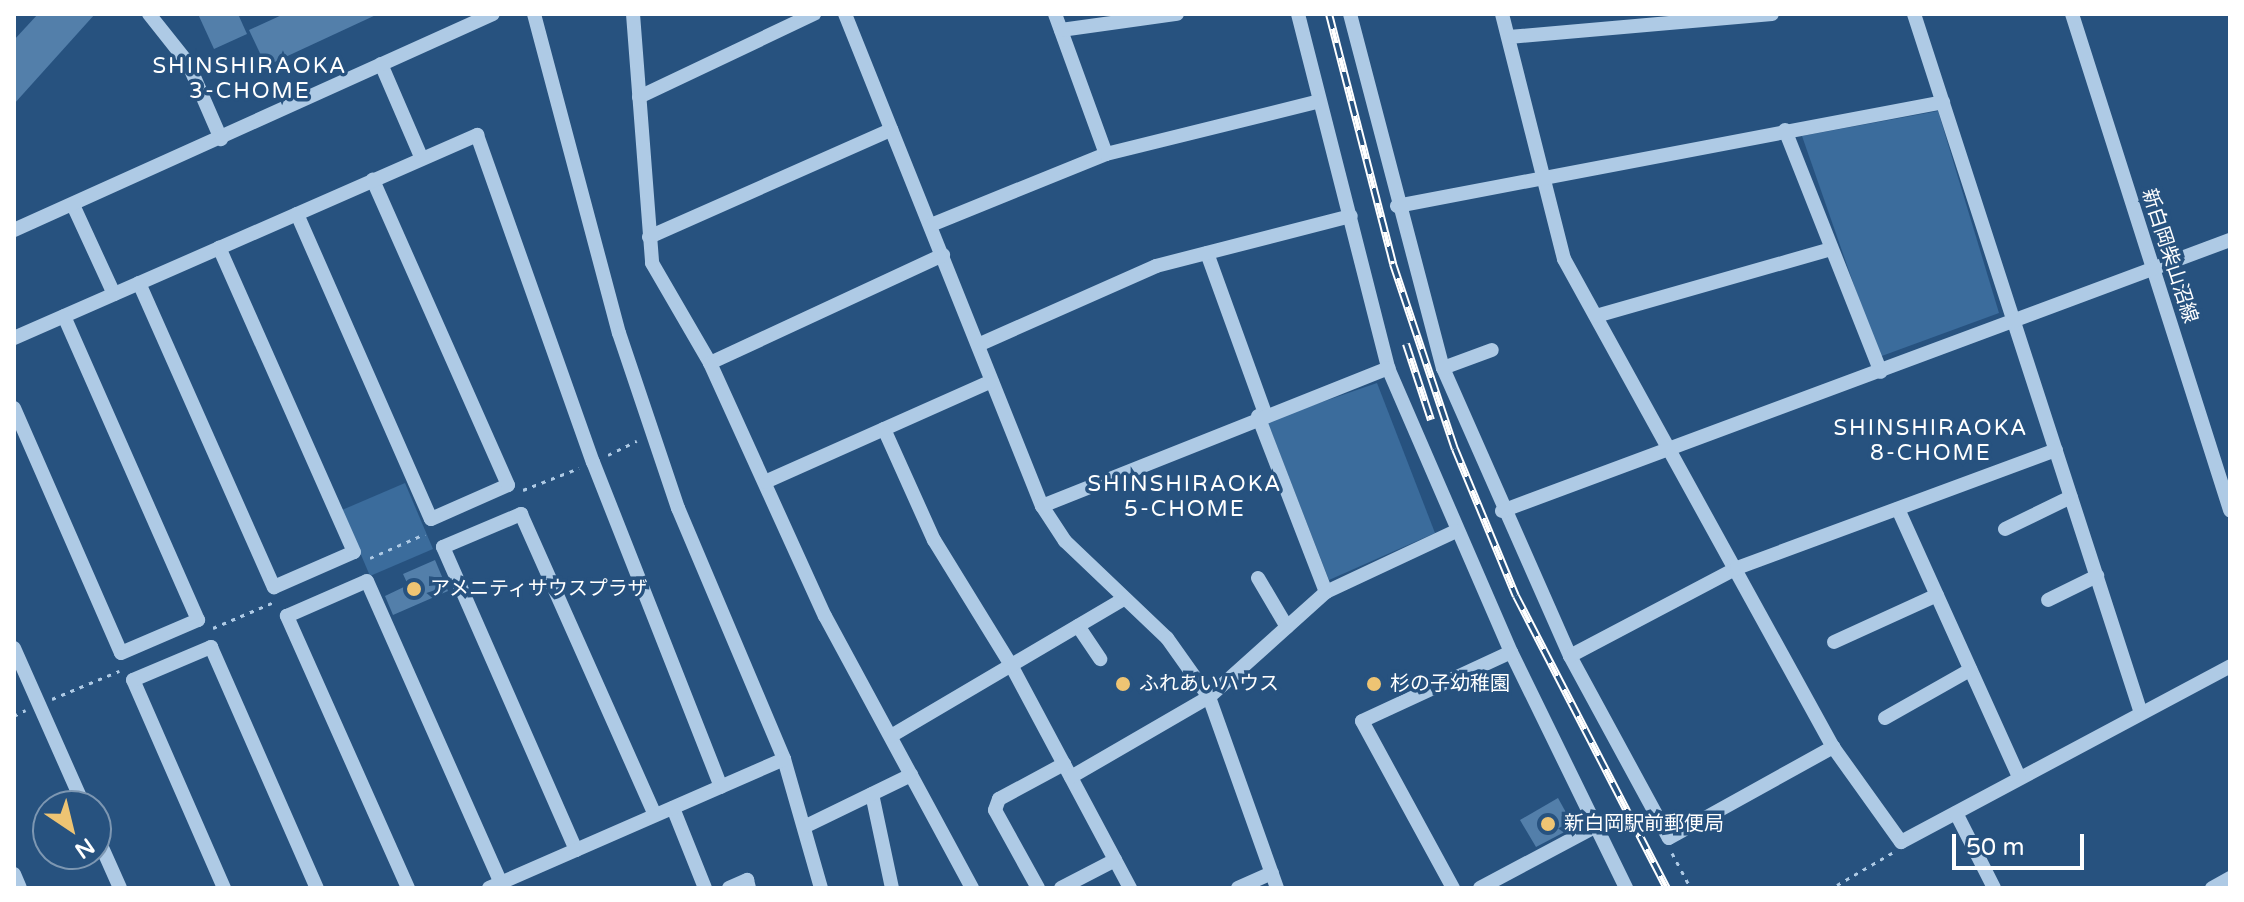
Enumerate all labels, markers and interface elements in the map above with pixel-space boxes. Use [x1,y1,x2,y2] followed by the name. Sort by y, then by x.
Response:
[153,53,347,104] district label: SHINSHIRAOKA 3-CHOME
[2136,186,2202,326] street label: 新白岡柴山沼線
[1834,415,2028,466] district label: SHINSHIRAOKA 8-CHOME
[1088,471,1282,522] district label: SHINSHIRAOKA 5-CHOME
[430,577,650,601] place label: アメニティサウスプラザ
[405,580,423,598] marker: アメニティサウスプラザ
[1139,672,1279,696] place label: ふれあいハウス
[1390,672,1510,696] place label: 杉の子幼稚園
[1114,675,1132,693] marker: ふれあいハウス
[1365,675,1383,693] marker: 杉の子幼稚園
[32,790,112,870] north arrow
[1564,812,1724,836] place label: 新白岡駅前郵便局
[1539,815,1557,833] marker: 新白岡駅前郵便局
[1956,818,2088,868] scale bar
[70,832,99,864] text: N
[1966,833,2024,862] text: 50 m

